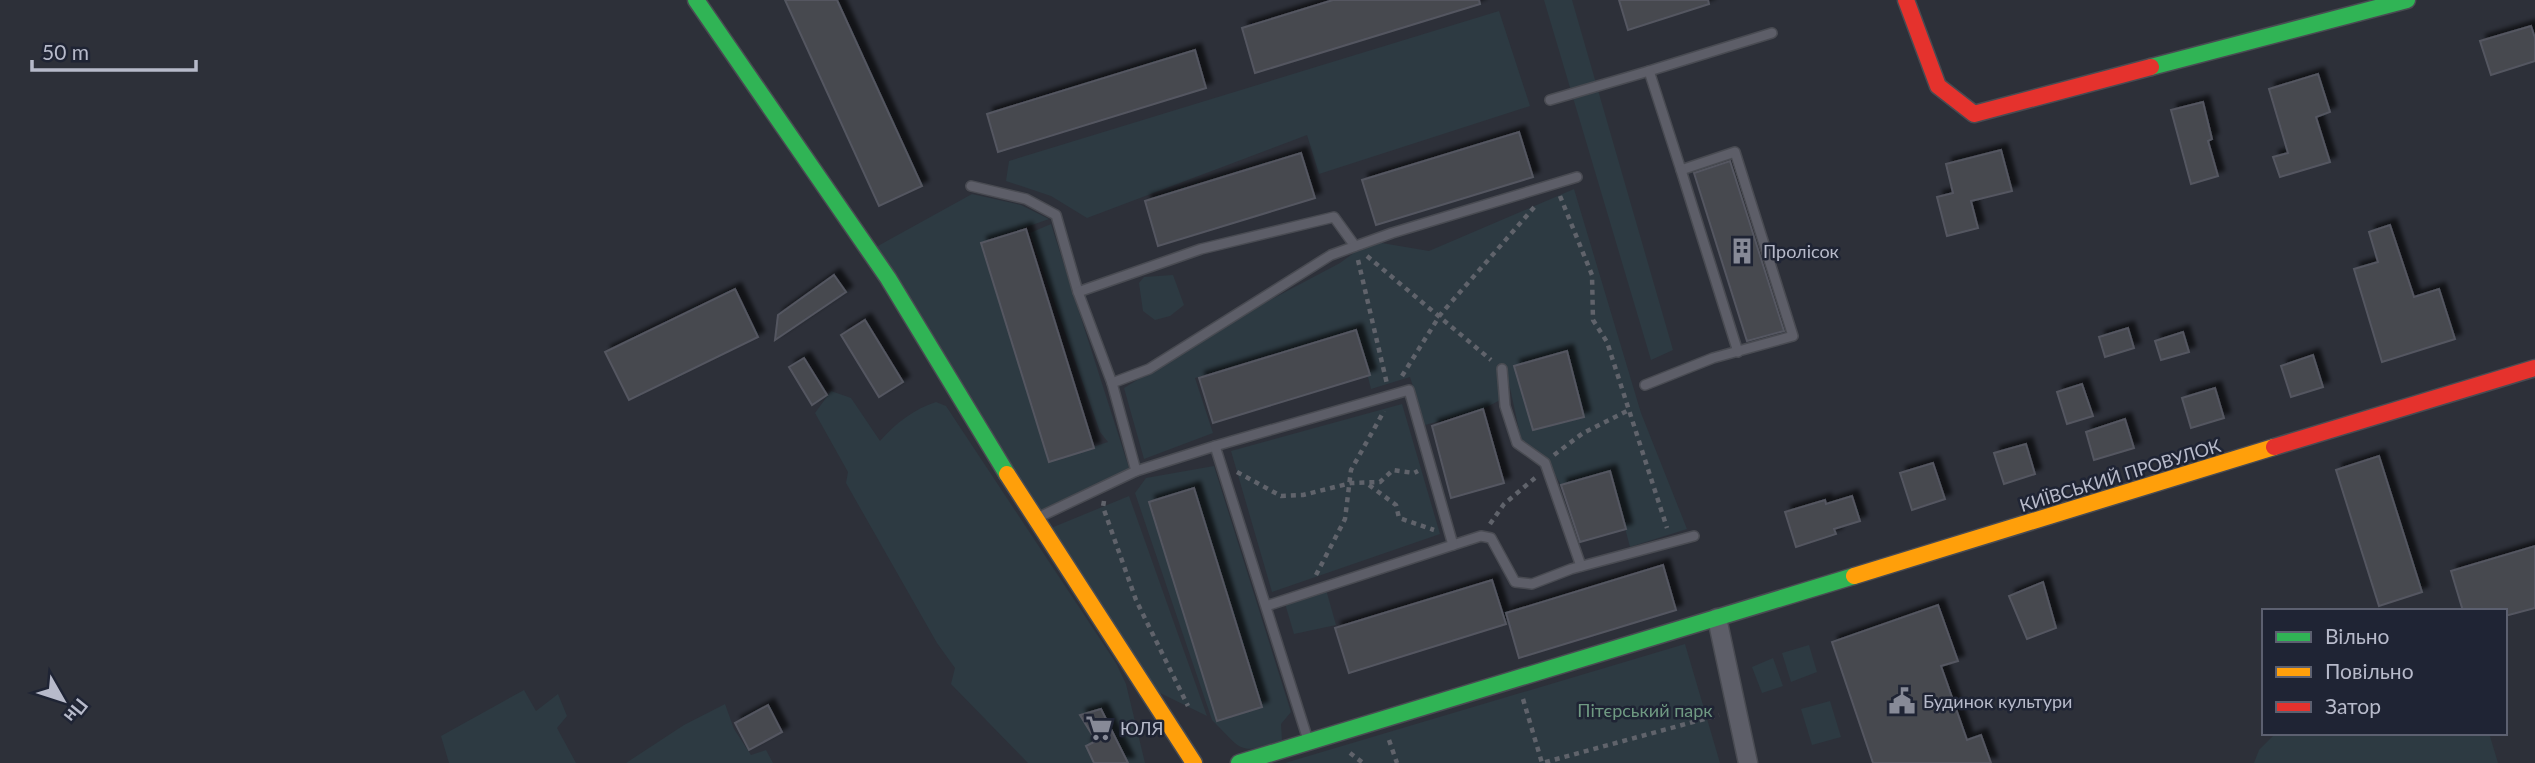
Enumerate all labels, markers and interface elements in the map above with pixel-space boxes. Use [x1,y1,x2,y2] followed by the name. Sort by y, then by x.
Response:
[32,28,196,72] scale bar
[42,39,89,64] text: 50 m
[1727,236,1757,266] building icon: Пролісок
[1763,240,1840,262] place label: Пролісок
[2017,434,2223,516] street label: КИЇВСЬКИЙ ПРОВУЛОК
[2262,609,2507,735] legend
[2325,623,2390,648] text: Вільно
[2325,658,2414,683] text: Повільно
[28,665,98,735] north arrow
[1887,686,1917,716] public building icon: Будинок культури
[1923,690,2072,712] place label: Будинок культури
[2325,693,2381,718] text: Затор
[60,694,93,728] text: Пн
[1577,699,1713,721] park label: Пітєрський парк
[1084,713,1114,743] supermarket icon: ЮЛЯ
[1120,717,1163,739] place label: ЮЛЯ

